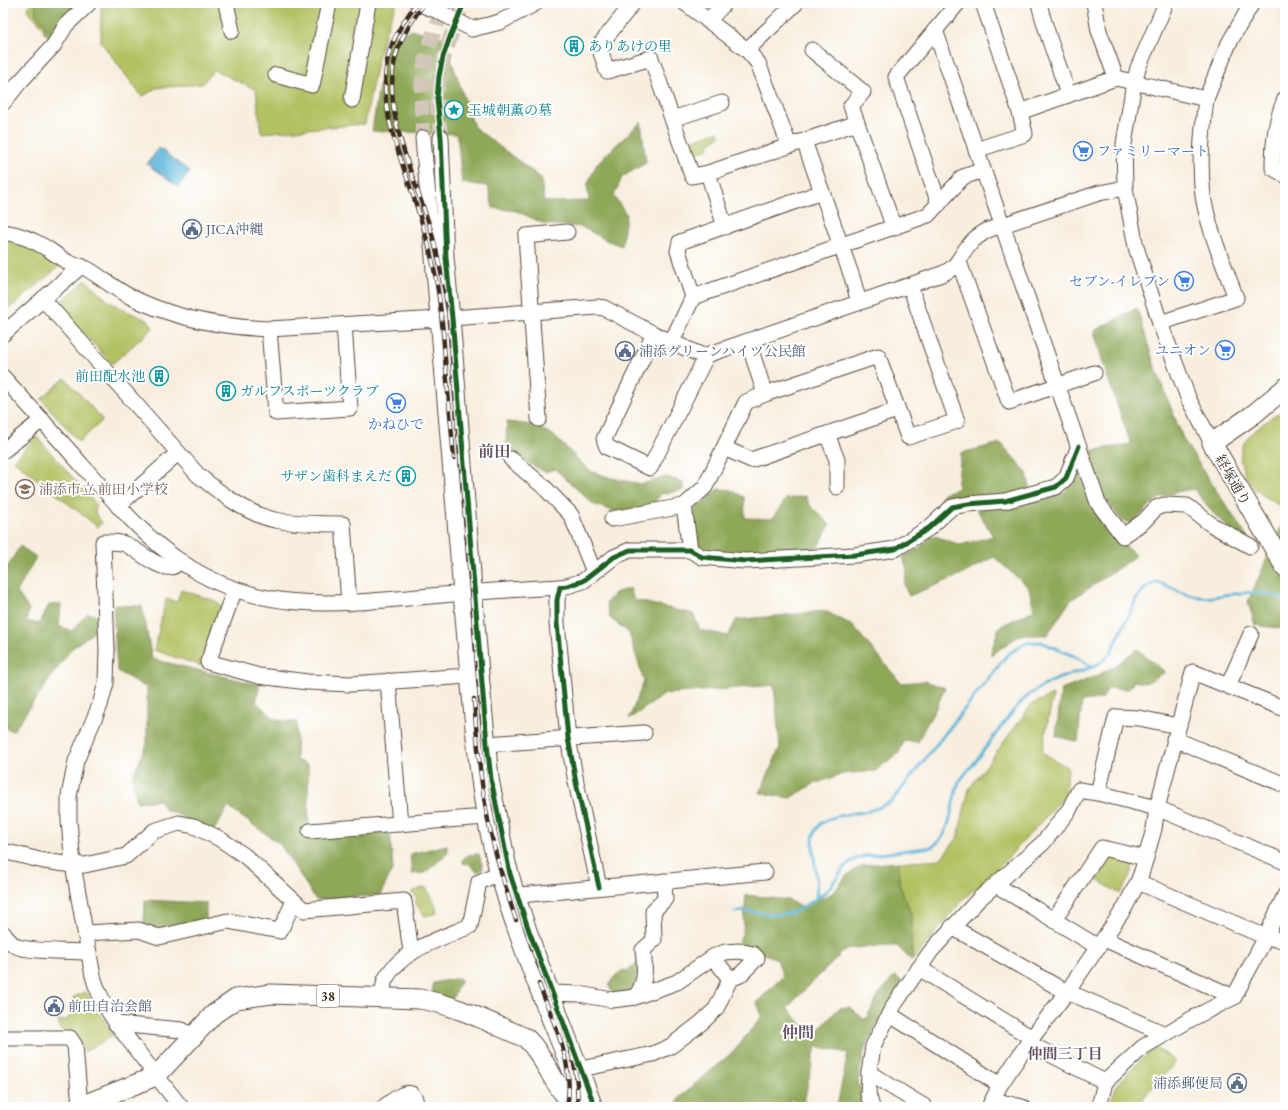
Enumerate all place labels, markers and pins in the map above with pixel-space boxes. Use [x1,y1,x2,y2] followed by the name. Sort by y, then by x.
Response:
[563,35,585,57] building icon: ありあけの里
[588,37,672,55] place label: ありあけの里
[443,99,465,121] place icon: 玉城朝薫の墓
[468,101,552,119] place label: 玉城朝薫の墓
[1072,140,1094,162] supermarket icon: ファミリーマート
[1097,142,1209,160] place label: ファミリーマート
[181,218,203,240] public building icon: JICA沖縄
[205,220,263,238] place label: JICA沖縄
[1173,270,1195,292] supermarket icon: セブン-イレブン
[1069,272,1170,290] place label: セブン-イレブン
[1214,339,1236,361] supermarket icon: ユニオン
[614,340,636,362] public building icon: 浦添グリーンハイツ公民館
[1155,341,1211,359] place label: ユニオン
[639,342,806,360] place label: 浦添グリーンハイツ公民館
[148,365,170,387] building icon: 前田配水池
[75,367,145,385] place label: 前田配水池
[215,380,237,402] building icon: ガルフスポーツクラブ
[240,382,379,400] place label: ガルフスポーツクラブ
[385,392,407,414] supermarket icon: かねひで
[368,415,424,433] place label: かねひで
[395,465,417,487] building icon: サザン歯科まえだ
[280,467,392,485] place label: サザン歯科まえだ
[14,478,36,500] school or university icon: 浦添市立 前田小学校
[39,480,168,498] place label: 浦添市立 前田小学校
[43,995,65,1017] public building icon: 前田自治会館
[68,997,152,1015] place label: 前田自治会館
[1226,1072,1248,1094] public building icon: 浦添郵便局
[1153,1074,1223,1092] place label: 浦添郵便局

